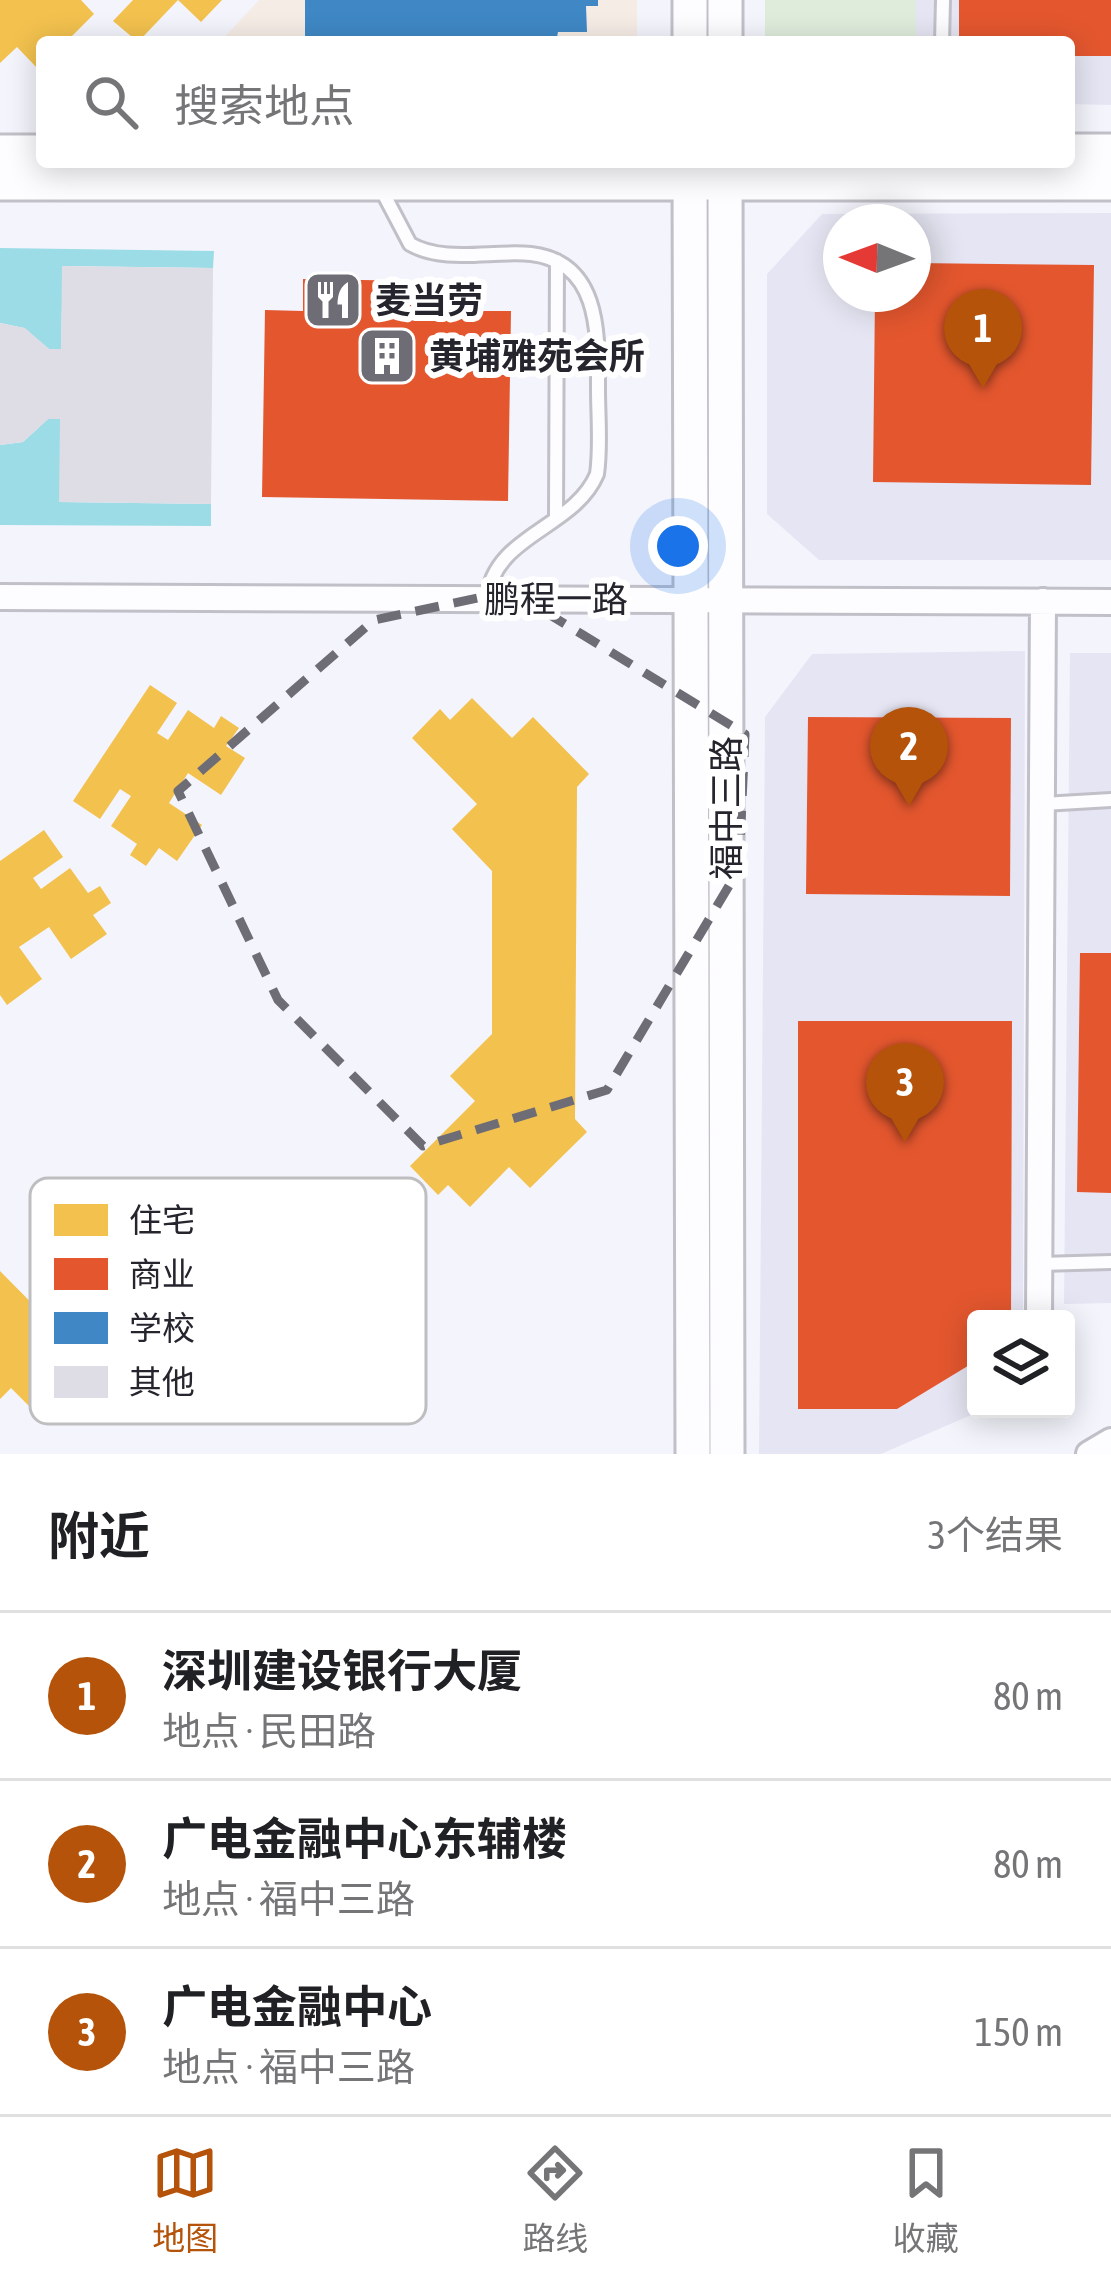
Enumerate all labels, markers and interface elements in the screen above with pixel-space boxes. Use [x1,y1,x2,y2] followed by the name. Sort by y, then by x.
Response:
[36,36,1075,168] search box
[78,69,144,135] icon: search
[174,80,354,132] text: 搜索地点
[823,204,931,312] north arrow
[302,269,364,331] restaurant icon: 麦当劳
[375,279,483,321] place label: 麦当劳
[944,289,1022,388] pin: 1
[356,325,418,387] building icon: 黄埔雅苑会所
[429,335,645,377] place label: 黄埔雅苑会所
[648,516,708,576] your location
[484,578,628,620] street label: 鹏程一路
[870,707,948,806] pin: 2
[705,736,747,880] street label: 福中三路
[866,1043,944,1142] pin: 3
[30,1178,426,1424] legend
[129,1201,195,1239] text: 住宅
[129,1255,195,1293] text: 商业
[129,1309,195,1347] text: 学校
[967,1310,1075,1418] map controls
[967,1310,1075,1418] button: layers
[129,1363,195,1401] text: 其他
[48,1506,150,1565] text: 附近
[928,1513,1063,1557] text: 3个结果
[162,1645,522,1697] text: 深圳建设银行大厦
[78,1674,96,1718] text: 1
[993,1674,1063,1718] text: 80 m
[162,1709,376,1753] text: 地点 · 民田路
[162,1813,567,1865] text: 广电金融中心东辅楼
[78,1842,96,1886] text: 2
[993,1842,1063,1886] text: 80 m
[162,1877,415,1921] text: 地点 · 福中三路
[162,1981,432,2033] text: 广电金融中心
[78,2010,96,2054] text: 3
[975,2010,1063,2054] text: 150 m
[162,2045,415,2089] text: 地点 · 福中三路
[152,2140,218,2260] tab: 地图
[522,2140,588,2260] tab: 路线
[893,2140,959,2260] tab: 收藏

